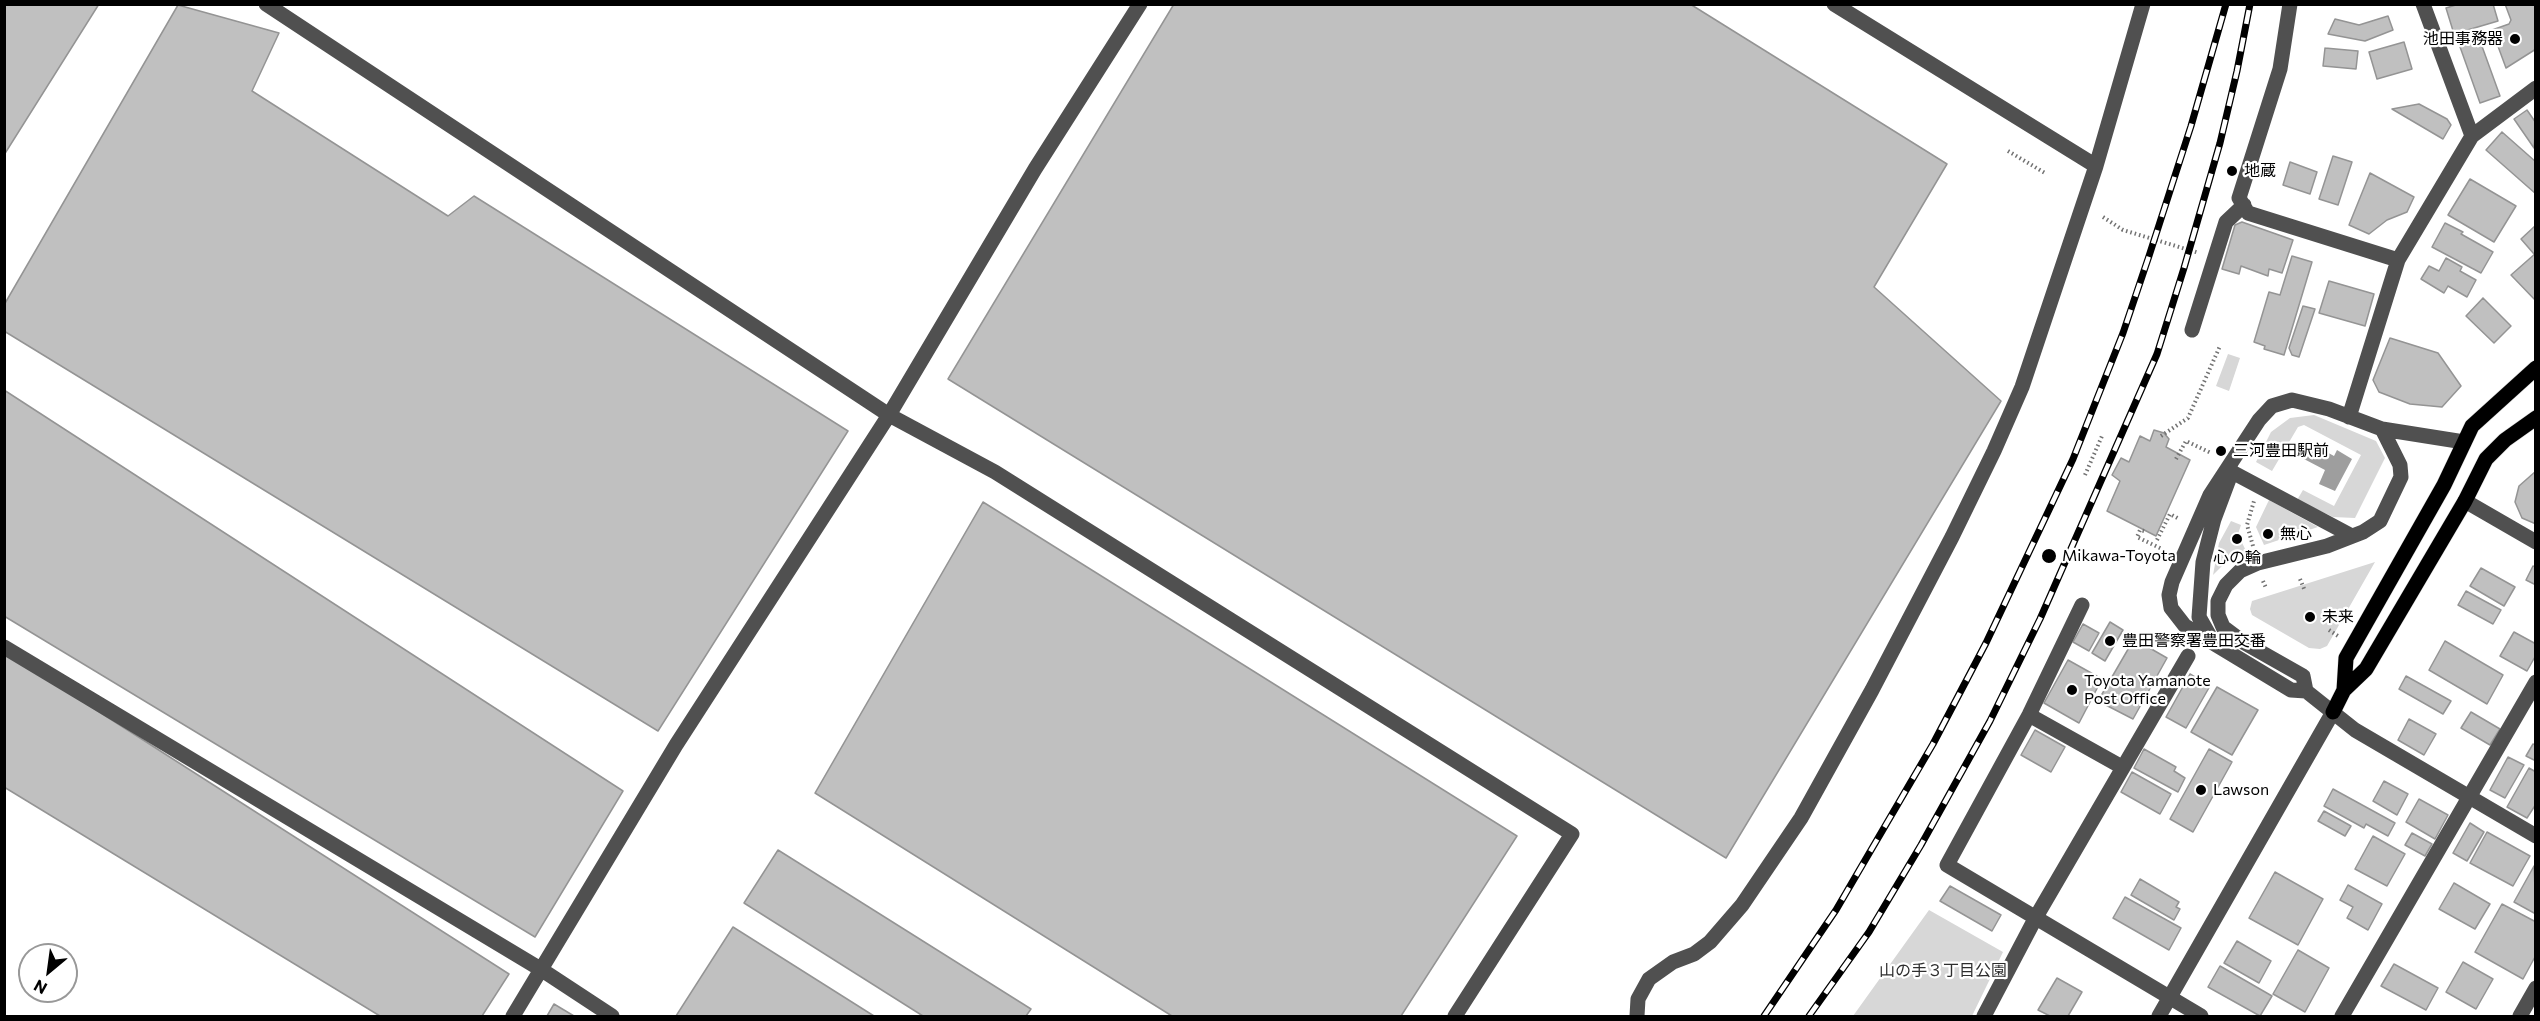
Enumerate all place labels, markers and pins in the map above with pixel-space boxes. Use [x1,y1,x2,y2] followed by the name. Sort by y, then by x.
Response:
[2423,29,2503,49] place label: 池田事務器
[2508,32,2522,46] marker: 池田事務器
[2244,161,2276,181] place label: 地蔵
[2225,164,2239,178] marker: 地蔵
[2233,441,2329,461] place label: 三河豊田駅前
[2214,444,2228,458] marker: 三河豊田駅前
[2280,524,2312,544] place label: 無心
[2261,527,2275,541] marker: 無心
[2230,532,2244,546] marker: 心の輪
[2062,546,2176,566] place label: Mikawa-Toyota
[2040,547,2058,565] marker: Mikawa-Toyota
[2213,548,2261,568] place label: 心の輪
[2322,607,2354,627] place label: 未来
[2303,610,2317,624] marker: 未来
[2122,631,2266,651] place label: 豊田警察署豊田交番
[2103,634,2117,648] marker: 豊田警察署豊田交番
[2084,671,2211,709] place label: Toyota Yamanote Post Office
[2065,683,2079,697] marker: Toyota Yamanote Post Office
[2213,780,2269,800] place label: Lawson
[2194,783,2208,797] marker: Lawson

